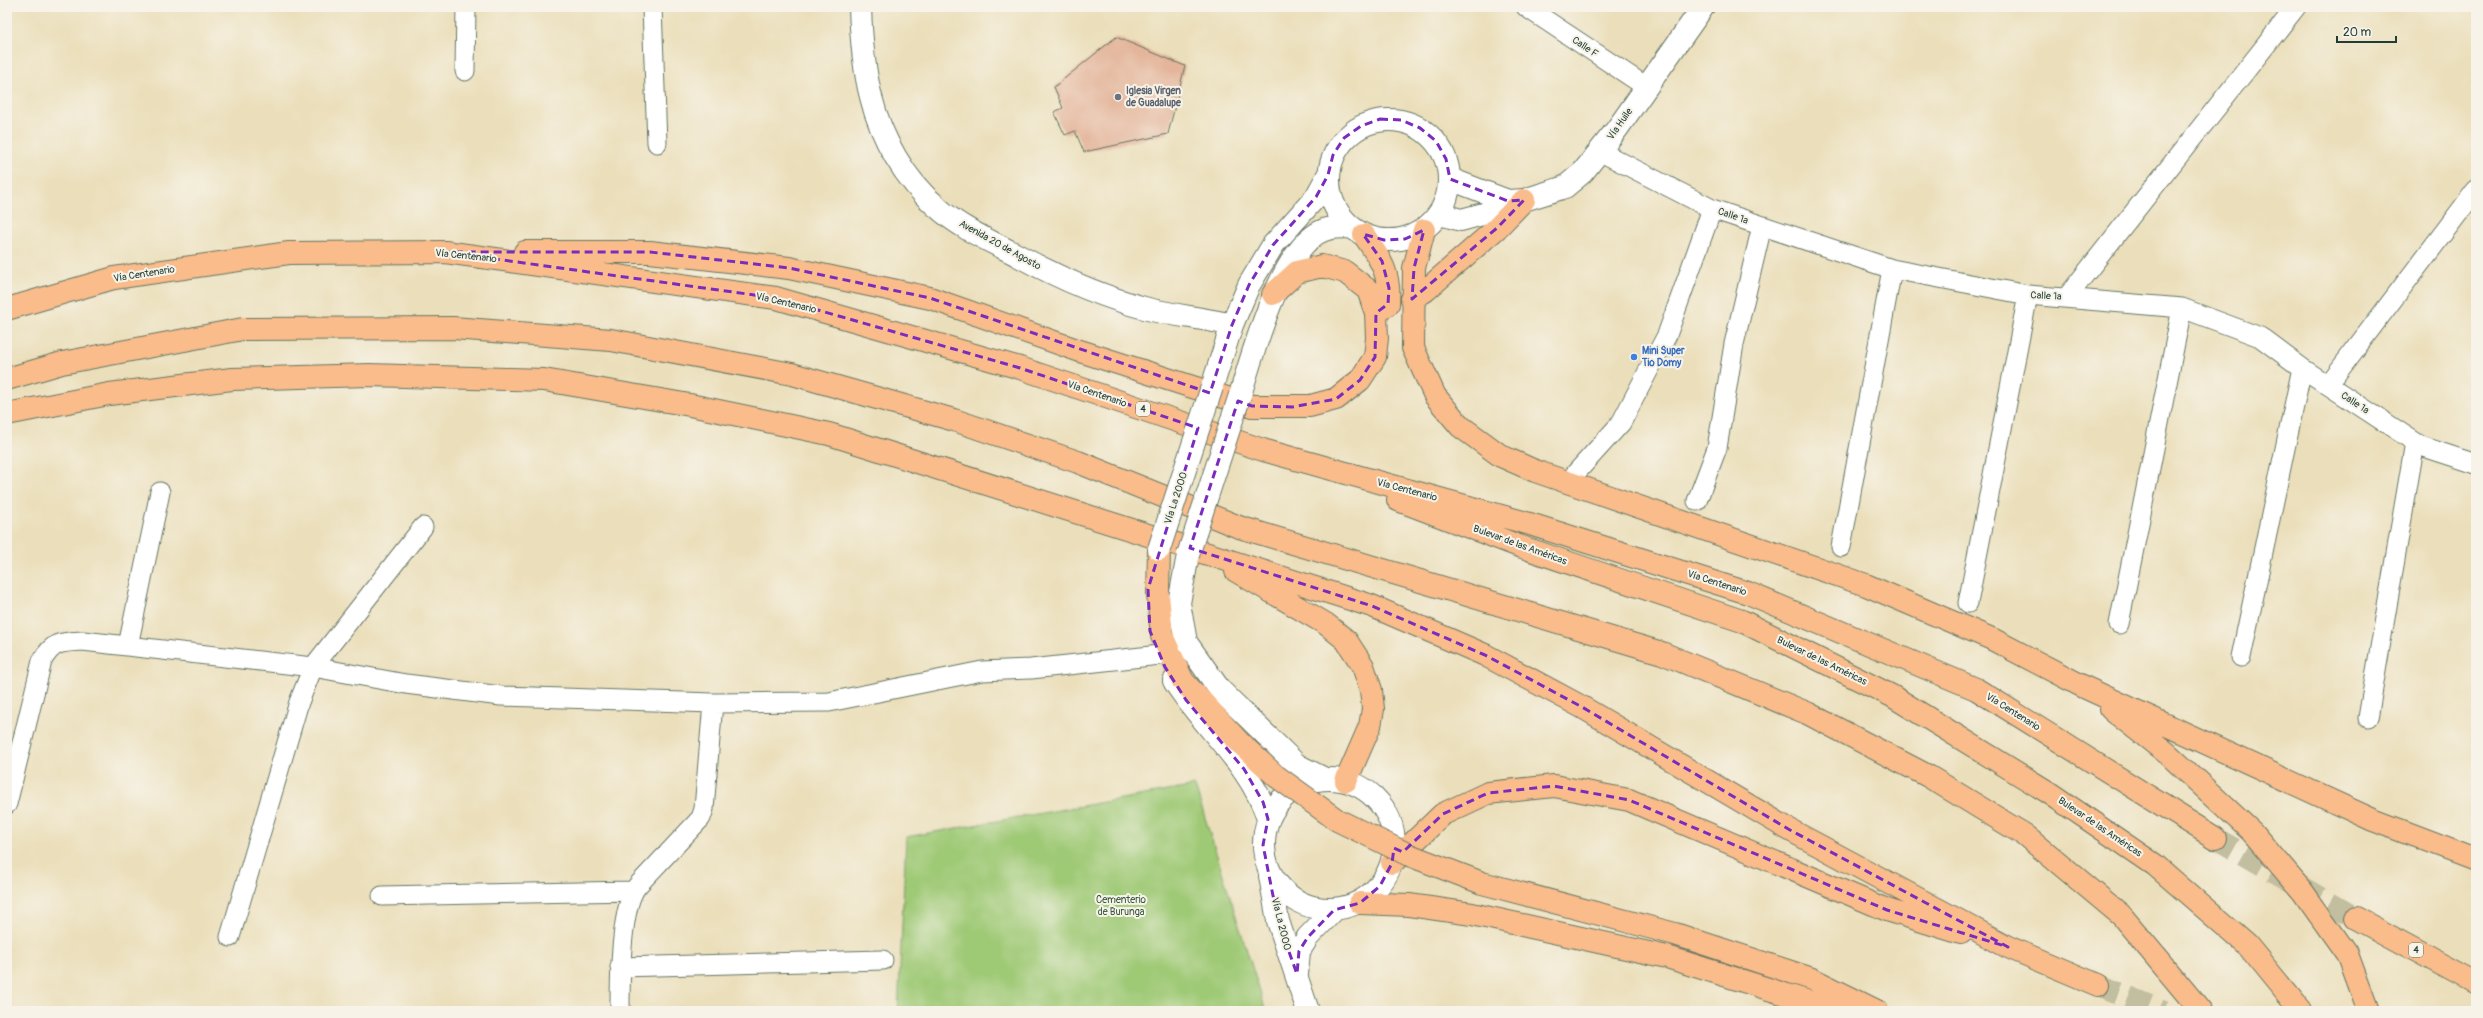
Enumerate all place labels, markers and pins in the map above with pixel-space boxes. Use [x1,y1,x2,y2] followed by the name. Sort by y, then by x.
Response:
[1126,85,1182,109] place label: Iglesia Virgen de Guadalupe
[1113,92,1123,102] marker: Iglesia Virgen de Guadalupe
[1641,345,1685,369] place label: Mini Super Tio Domy
[1629,352,1639,362] marker: Mini Super Tio Domy

